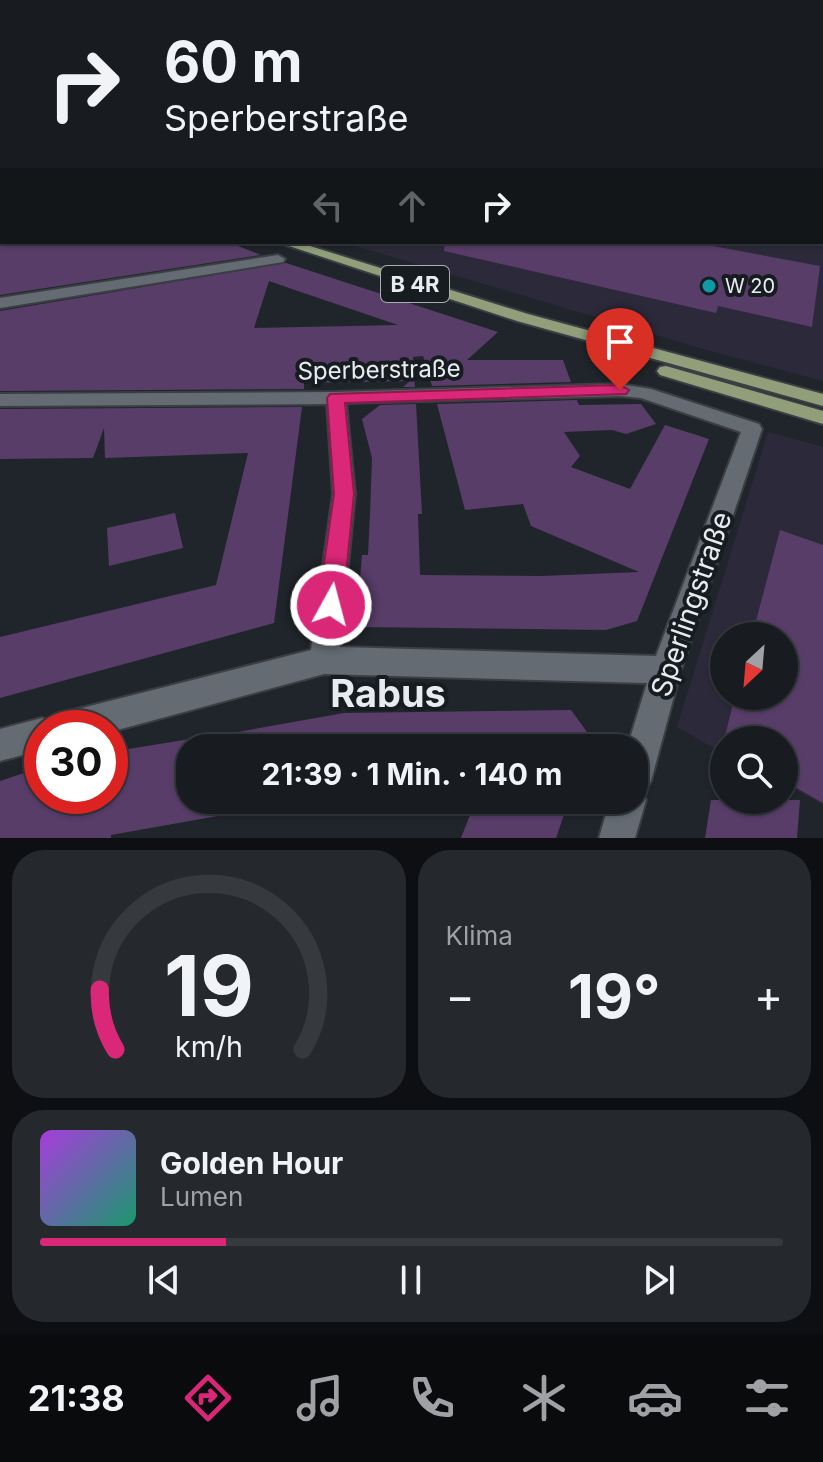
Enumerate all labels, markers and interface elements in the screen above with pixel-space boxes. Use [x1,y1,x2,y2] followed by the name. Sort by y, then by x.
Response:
[164,28,303,96] text: 60 m
[32,32,136,136] icon: right
[164,96,409,140] text: Sperberstraße
[306,184,350,228] icon: left
[390,184,434,228] icon: ahead
[474,184,518,228] icon: right
[381,266,449,302] road number: B 4R
[725,274,775,298] place label: W 20
[700,277,718,295] marker: W 20
[586,308,654,390] pin
[598,320,642,364] icon: arrive
[297,354,461,385] street label: Sperberstraße
[643,507,739,701] street label: Sperlingstraße
[289,563,373,647] position arrow
[710,622,798,710] north arrow
[710,622,798,814] map controls
[330,670,446,716] district label: Rabus
[24,710,128,814] speed limit sign: 30
[710,726,798,814] button: search
[262,756,562,792] text: 21:39 · 1 Min. · 140 m
[446,920,513,951] text: Klima
[164,935,254,1036] text: 19
[568,960,660,1032] text: 19°
[446,969,475,1023] text: −
[754,969,783,1023] text: +
[175,1029,243,1064] text: km/h
[160,1145,343,1181] text: Golden Hour
[160,1181,243,1212] text: Lumen
[142,1258,186,1302] icon: previous
[389,1258,433,1302] icon: pause
[637,1258,681,1302] icon: next
[180,1370,236,1426] icon: directions
[292,1370,348,1426] icon: music
[404,1370,460,1426] icon: phone
[516,1370,572,1426] icon: climate
[627,1370,683,1426] icon: car
[739,1370,795,1426] icon: filters
[28,1376,125,1420] text: 21:38

